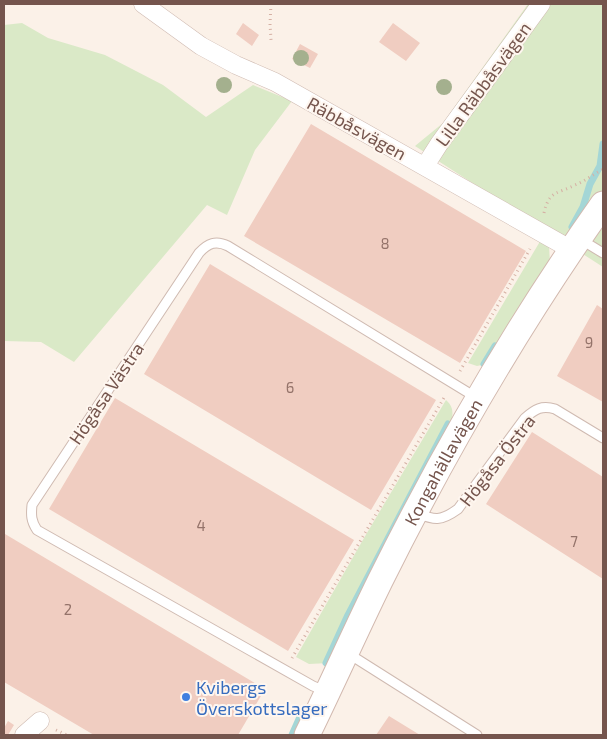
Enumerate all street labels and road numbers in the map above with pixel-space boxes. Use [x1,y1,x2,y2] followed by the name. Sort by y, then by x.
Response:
[431,18,535,150] street label: Lilla Räbbåsvägen
[304,92,410,164] street label: Räbbåsvägen
[64,338,148,448] street label: Högåsa Västra
[399,395,487,529] street label: Kongahällavägen
[454,410,540,510] street label: Högåsa Östra

